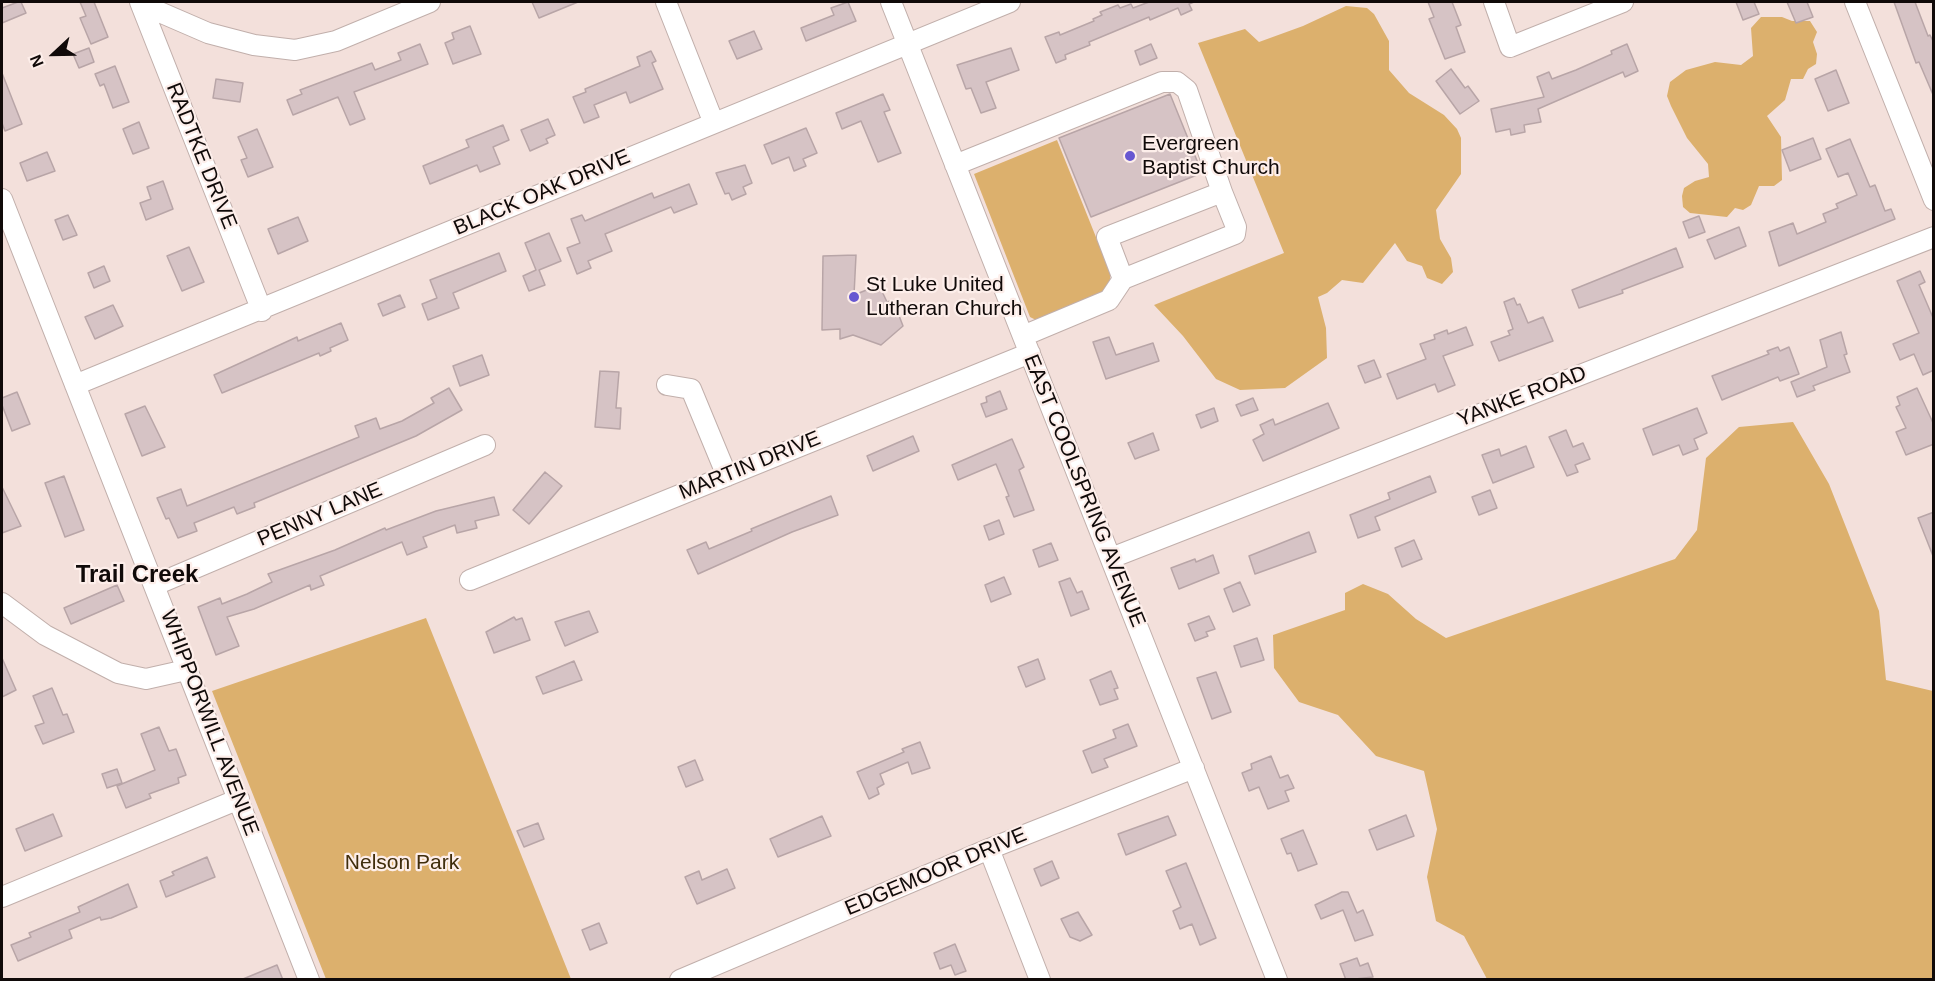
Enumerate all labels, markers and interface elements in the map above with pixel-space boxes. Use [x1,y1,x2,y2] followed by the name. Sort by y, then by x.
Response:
[24,24,84,84] north arrow
[27,52,47,69] text: N
[160,79,242,233] street label: RADTKE DRIVE
[1142,131,1280,181] place label: Evergreen Baptist Church
[450,144,634,242] street label: BLACK OAK DRIVE
[1123,149,1137,163] marker: Evergreen Baptist Church
[866,272,1022,322] place label: St Luke United Lutheran Church
[847,290,861,304] marker: St Luke United Lutheran Church
[1018,351,1150,631] street label: EAST COOLSPRING AVENUE
[1454,361,1590,433] street label: YANKE ROAD
[676,426,824,506] street label: MARTIN DRIVE
[254,477,386,553] street label: PENNY LANE
[76,561,198,589] district label: Trail Creek
[154,607,264,839] street label: WHIPPORWILL AVENUE
[841,822,1031,922] street label: EDGEMOOR DRIVE
[345,850,459,876] park label: Nelson Park

